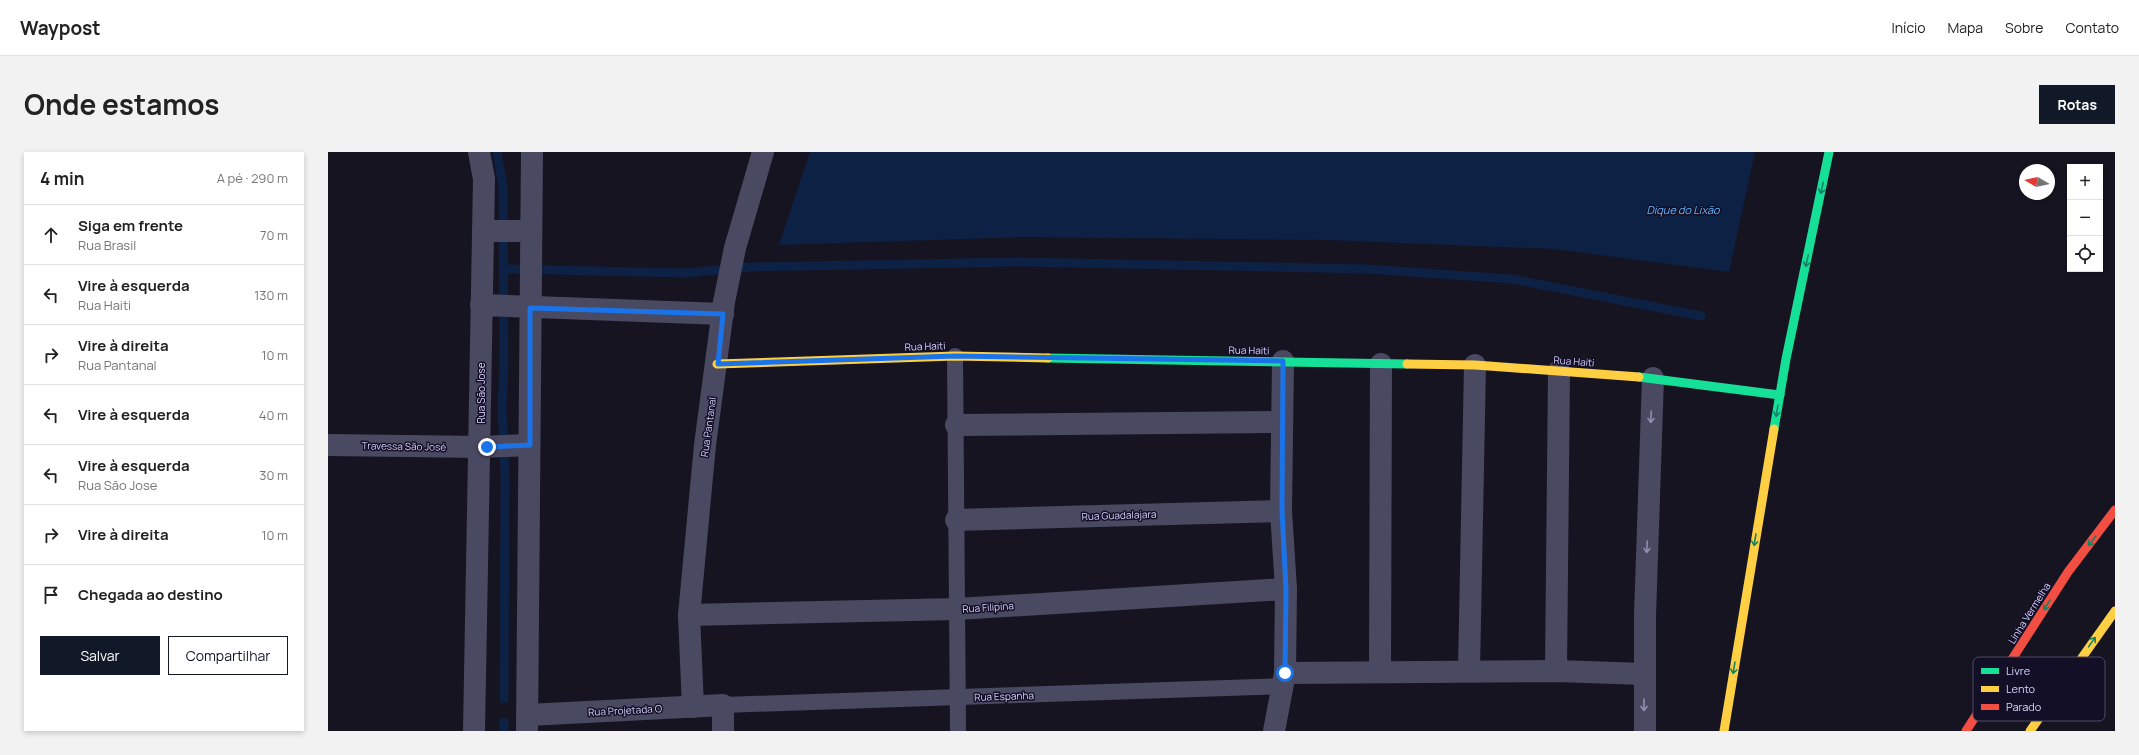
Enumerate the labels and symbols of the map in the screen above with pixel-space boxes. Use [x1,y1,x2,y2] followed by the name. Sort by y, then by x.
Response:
[2019,164,2055,200] north arrow
[1818,181,1826,194] one-way arrow
[1646,202,1721,217] water label: Dique do Lixão
[1802,255,1810,268] one-way arrow
[904,338,946,354] street label: Rua Haiti
[1228,343,1270,357] street label: Rua Haiti
[1553,353,1595,369] street label: Rua Haiti
[474,362,488,424] street label: Rua Sāo Jose
[697,396,719,458] street label: Rua Pantanal
[1773,404,1781,417] one-way arrow
[1648,410,1655,423] one-way arrow
[362,438,446,454] street label: Travessa São José
[478,438,496,456] route end
[1081,507,1157,523] street label: Rua Guadalajara
[1751,533,1759,546] one-way arrow
[2087,536,2096,547] one-way arrow
[1644,540,1651,553] one-way arrow
[2005,580,2053,646] street label: Linha Vermelha
[962,598,1014,616] street label: Rua Filipina
[2043,599,2051,611] one-way arrow
[2088,636,2096,647] one-way arrow
[1973,657,2105,721] legend
[1730,661,1738,674] one-way arrow
[2006,663,2031,678] text: Livre
[1276,664,1294,682] route start
[2006,681,2036,696] text: Lento
[974,688,1034,704] street label: Rua Espanha
[1641,698,1648,711] one-way arrow
[2006,699,2042,714] text: Parado
[588,701,662,719] street label: Rua Projetada O

